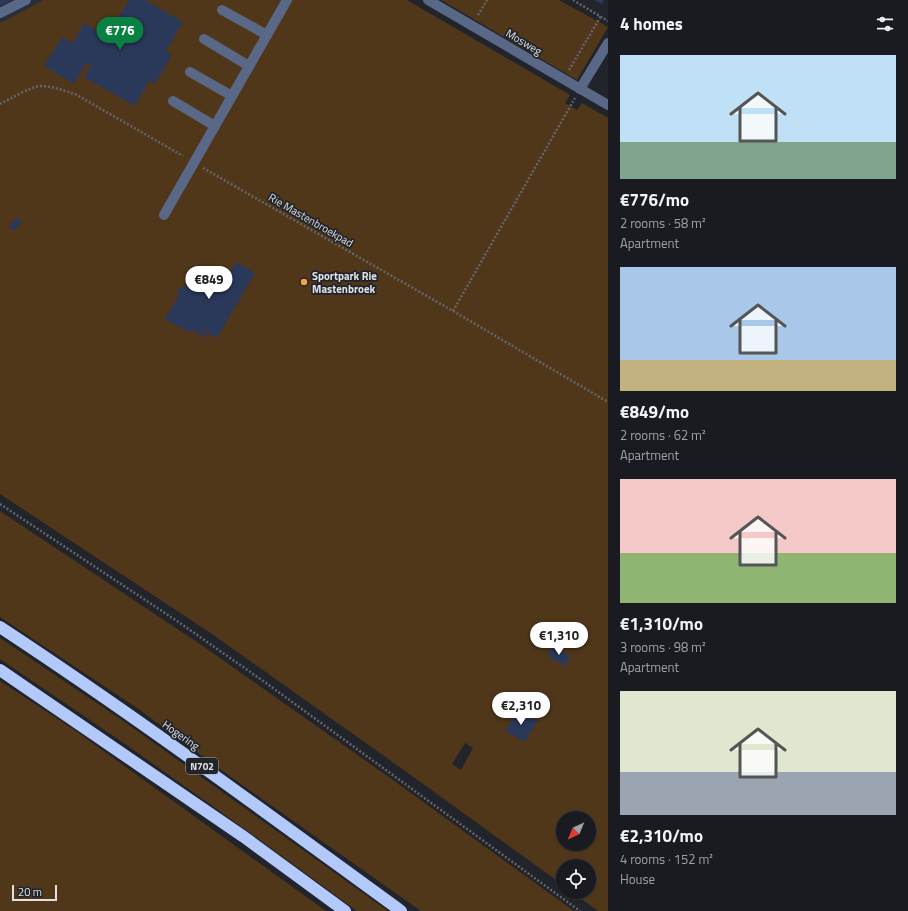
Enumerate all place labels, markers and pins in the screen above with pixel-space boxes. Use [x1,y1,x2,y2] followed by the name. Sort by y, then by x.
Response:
[96,17,144,51] pin: €776
[185,266,233,300] pin: €849
[312,268,377,297] place label: Sportpark Rie Mastenbroek
[299,277,309,287] marker: Sportpark Rie Mastenbroek
[526,622,592,656] pin: €1,310
[488,692,554,726] pin: €2,310

